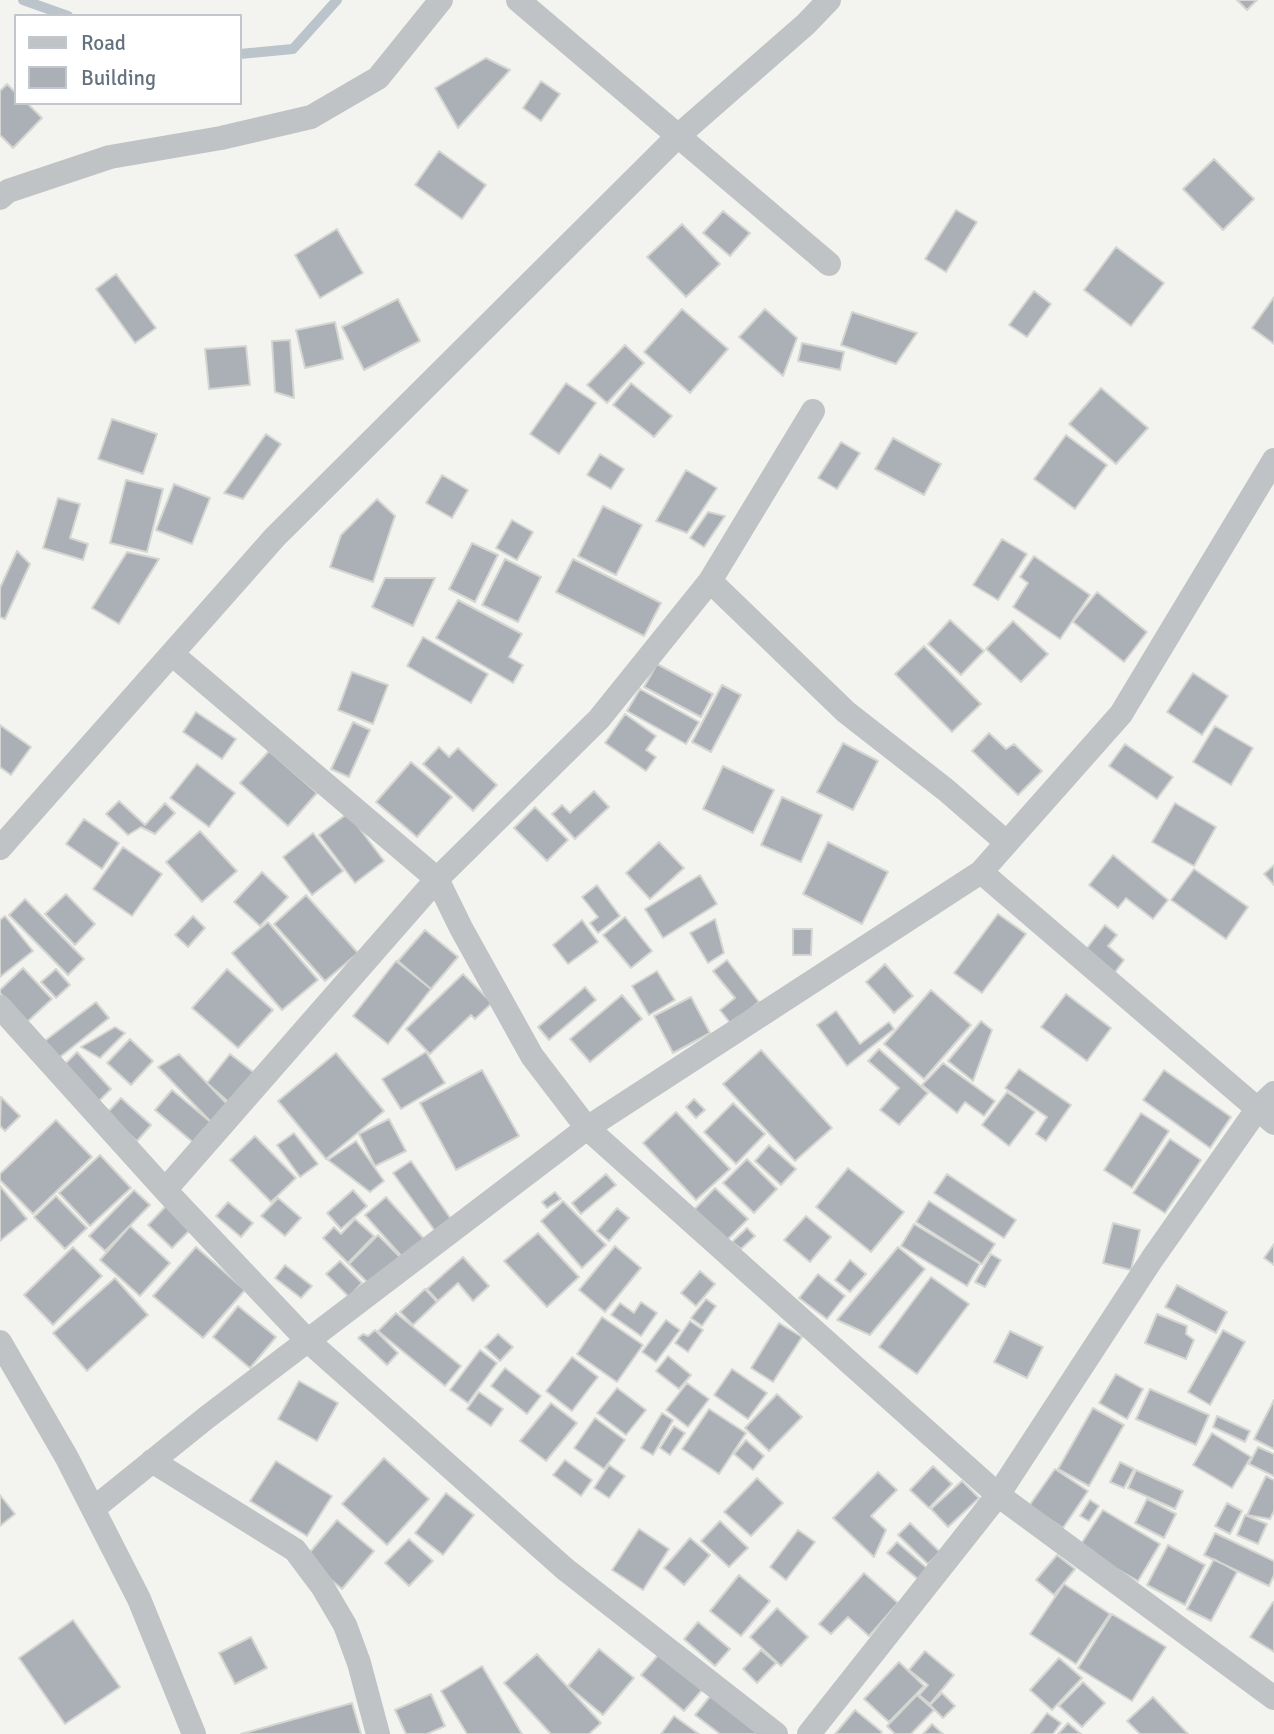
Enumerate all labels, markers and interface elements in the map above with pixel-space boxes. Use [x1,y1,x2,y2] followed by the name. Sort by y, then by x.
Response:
[14,14,242,105] legend
[81,30,126,56] text: Road
[81,65,156,91] text: Building

